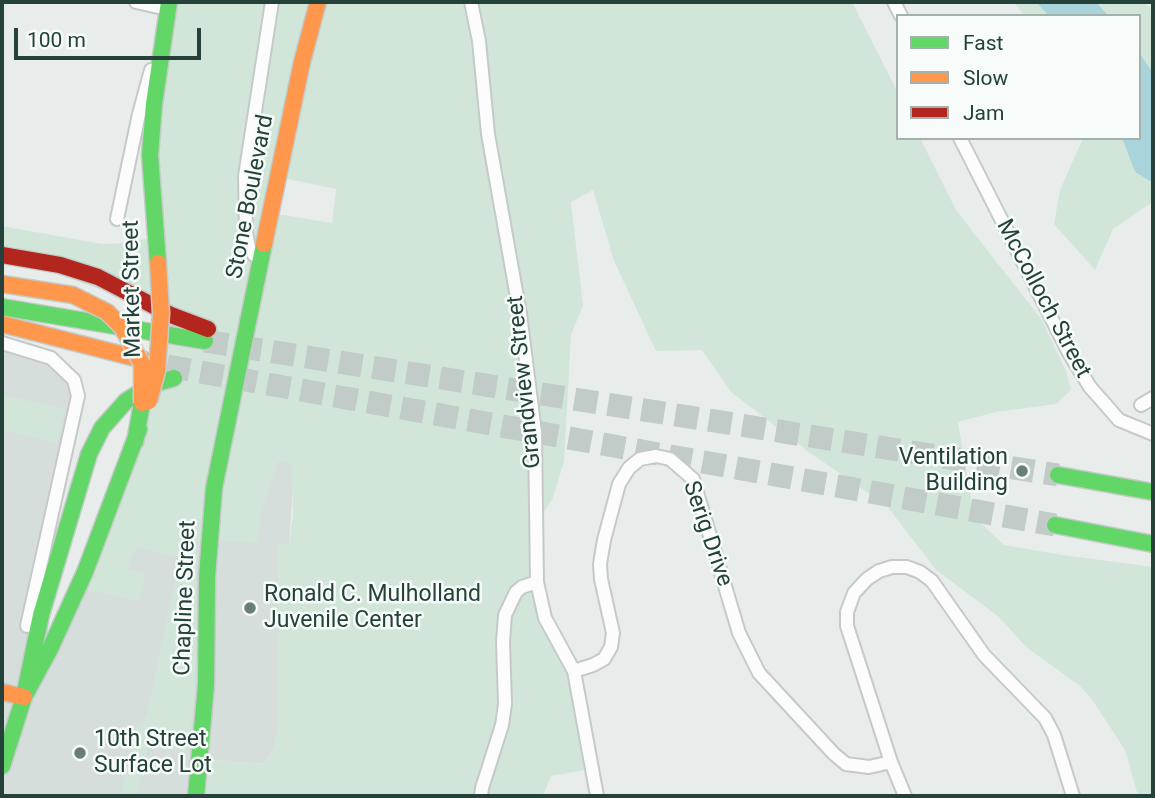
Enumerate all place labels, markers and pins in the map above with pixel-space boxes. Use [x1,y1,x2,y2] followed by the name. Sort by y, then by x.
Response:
[899,444,1008,498] place label: Ventilation Building
[1014,463,1030,479] marker: Ventilation Building
[264,581,481,635] place label: Ronald C. Mulholland Juvenile Center
[242,600,258,616] marker: Ronald C. Mulholland Juvenile Center
[94,726,212,780] place label: 10th Street Surface Lot
[72,745,88,761] marker: 10th Street Surface Lot

